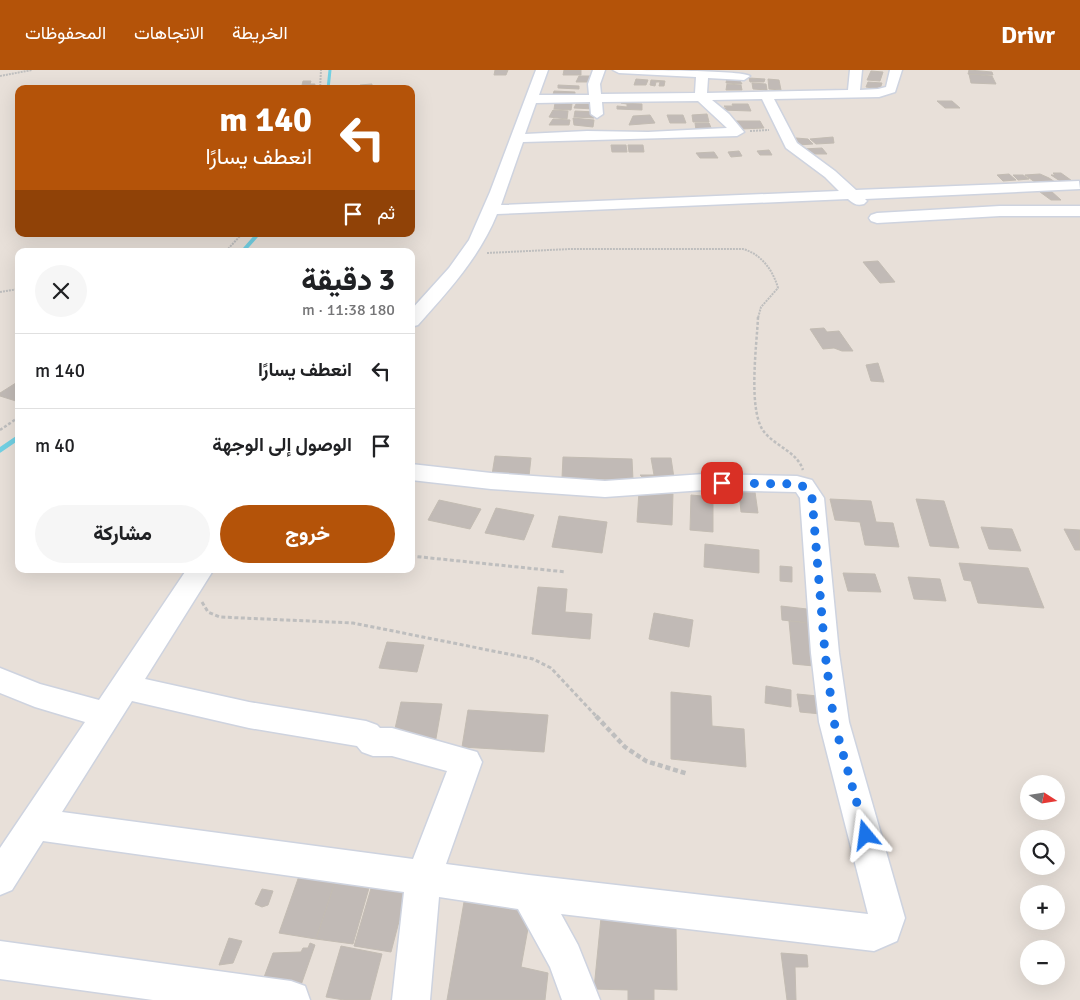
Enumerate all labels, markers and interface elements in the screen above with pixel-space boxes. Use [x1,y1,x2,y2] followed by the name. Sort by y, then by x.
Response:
[1001,20,1055,50] text: Drivr
[25,22,106,44] text: المحفوظات
[134,22,204,44] text: الاتجاهات
[232,22,288,44] text: الخريطة
[219,98,312,141] text: 140 m
[330,105,395,170] icon: left
[206,143,312,170] text: انعطف يسارًا
[339,200,367,228] icon: arrive
[377,201,395,225] text: ثم
[301,262,395,299] text: 3 دقيقة
[35,265,87,317] button: close
[302,300,395,320] text: 180 m · 11:38
[367,357,395,385] icon: left
[258,358,352,382] text: انعطف يسارًا
[35,359,85,383] text: 140 m
[367,432,395,460] icon: arrive
[212,433,352,457] text: الوصول إلى الوجهة
[35,434,75,458] text: 40 m
[701,462,743,504] pin
[708,469,736,497] icon: arrive
[35,505,210,563] button: مشاركة
[220,505,395,563] button: خروج
[1020,775,1065,820] north arrow
[1020,775,1065,985] map controls
[839,808,891,860] position arrow
[1020,830,1065,875] button: search
[1020,885,1065,930] button: +
[1020,940,1065,985] button: −

